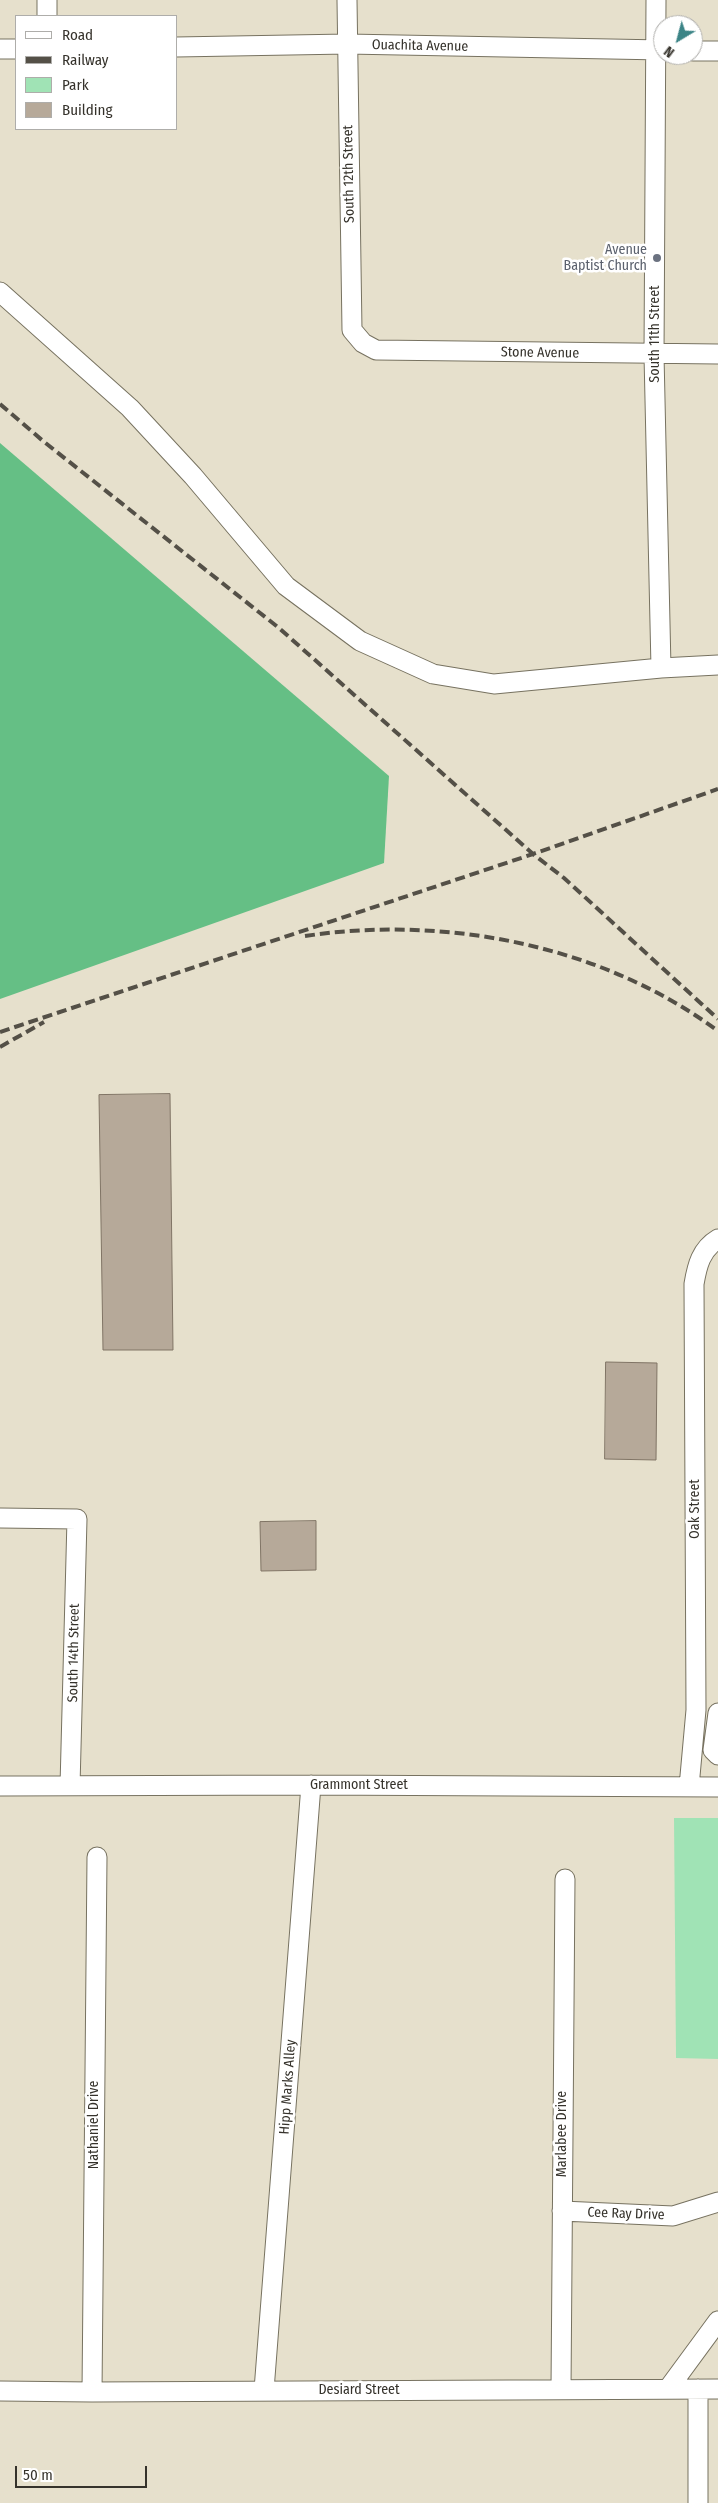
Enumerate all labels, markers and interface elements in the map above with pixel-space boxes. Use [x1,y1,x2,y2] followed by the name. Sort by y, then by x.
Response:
[15,15,178,130] legend
[653,15,703,65] north arrow
[62,26,93,44] text: Road
[372,37,468,55] street label: Ouachita Avenue
[661,42,678,61] text: N
[62,51,109,69] text: Railway
[62,76,89,94] text: Park
[62,101,113,119] text: Building
[340,125,358,223] street label: South 12th Street
[564,242,647,274] place label: Avenue Baptist Church
[651,252,663,264] marker: Avenue Baptist Church
[647,285,663,383] street label: South 11th Street
[501,344,579,362] street label: Stone Avenue
[687,1479,703,1539] street label: Oak Street
[65,1603,83,1703] street label: South 14th Street
[310,1777,408,1793] street label: Grammont Street
[276,2039,300,2135] street label: Hipp Marks Alley
[86,2081,102,2169] street label: Nathaniel Drive
[554,2091,570,2177] street label: Marlabee Drive
[587,2204,665,2224] street label: Cee Ray Drive
[318,2382,400,2398] street label: Desiard Street
[18,2456,150,2488] scale bar
[23,2466,53,2484] text: 50 m

